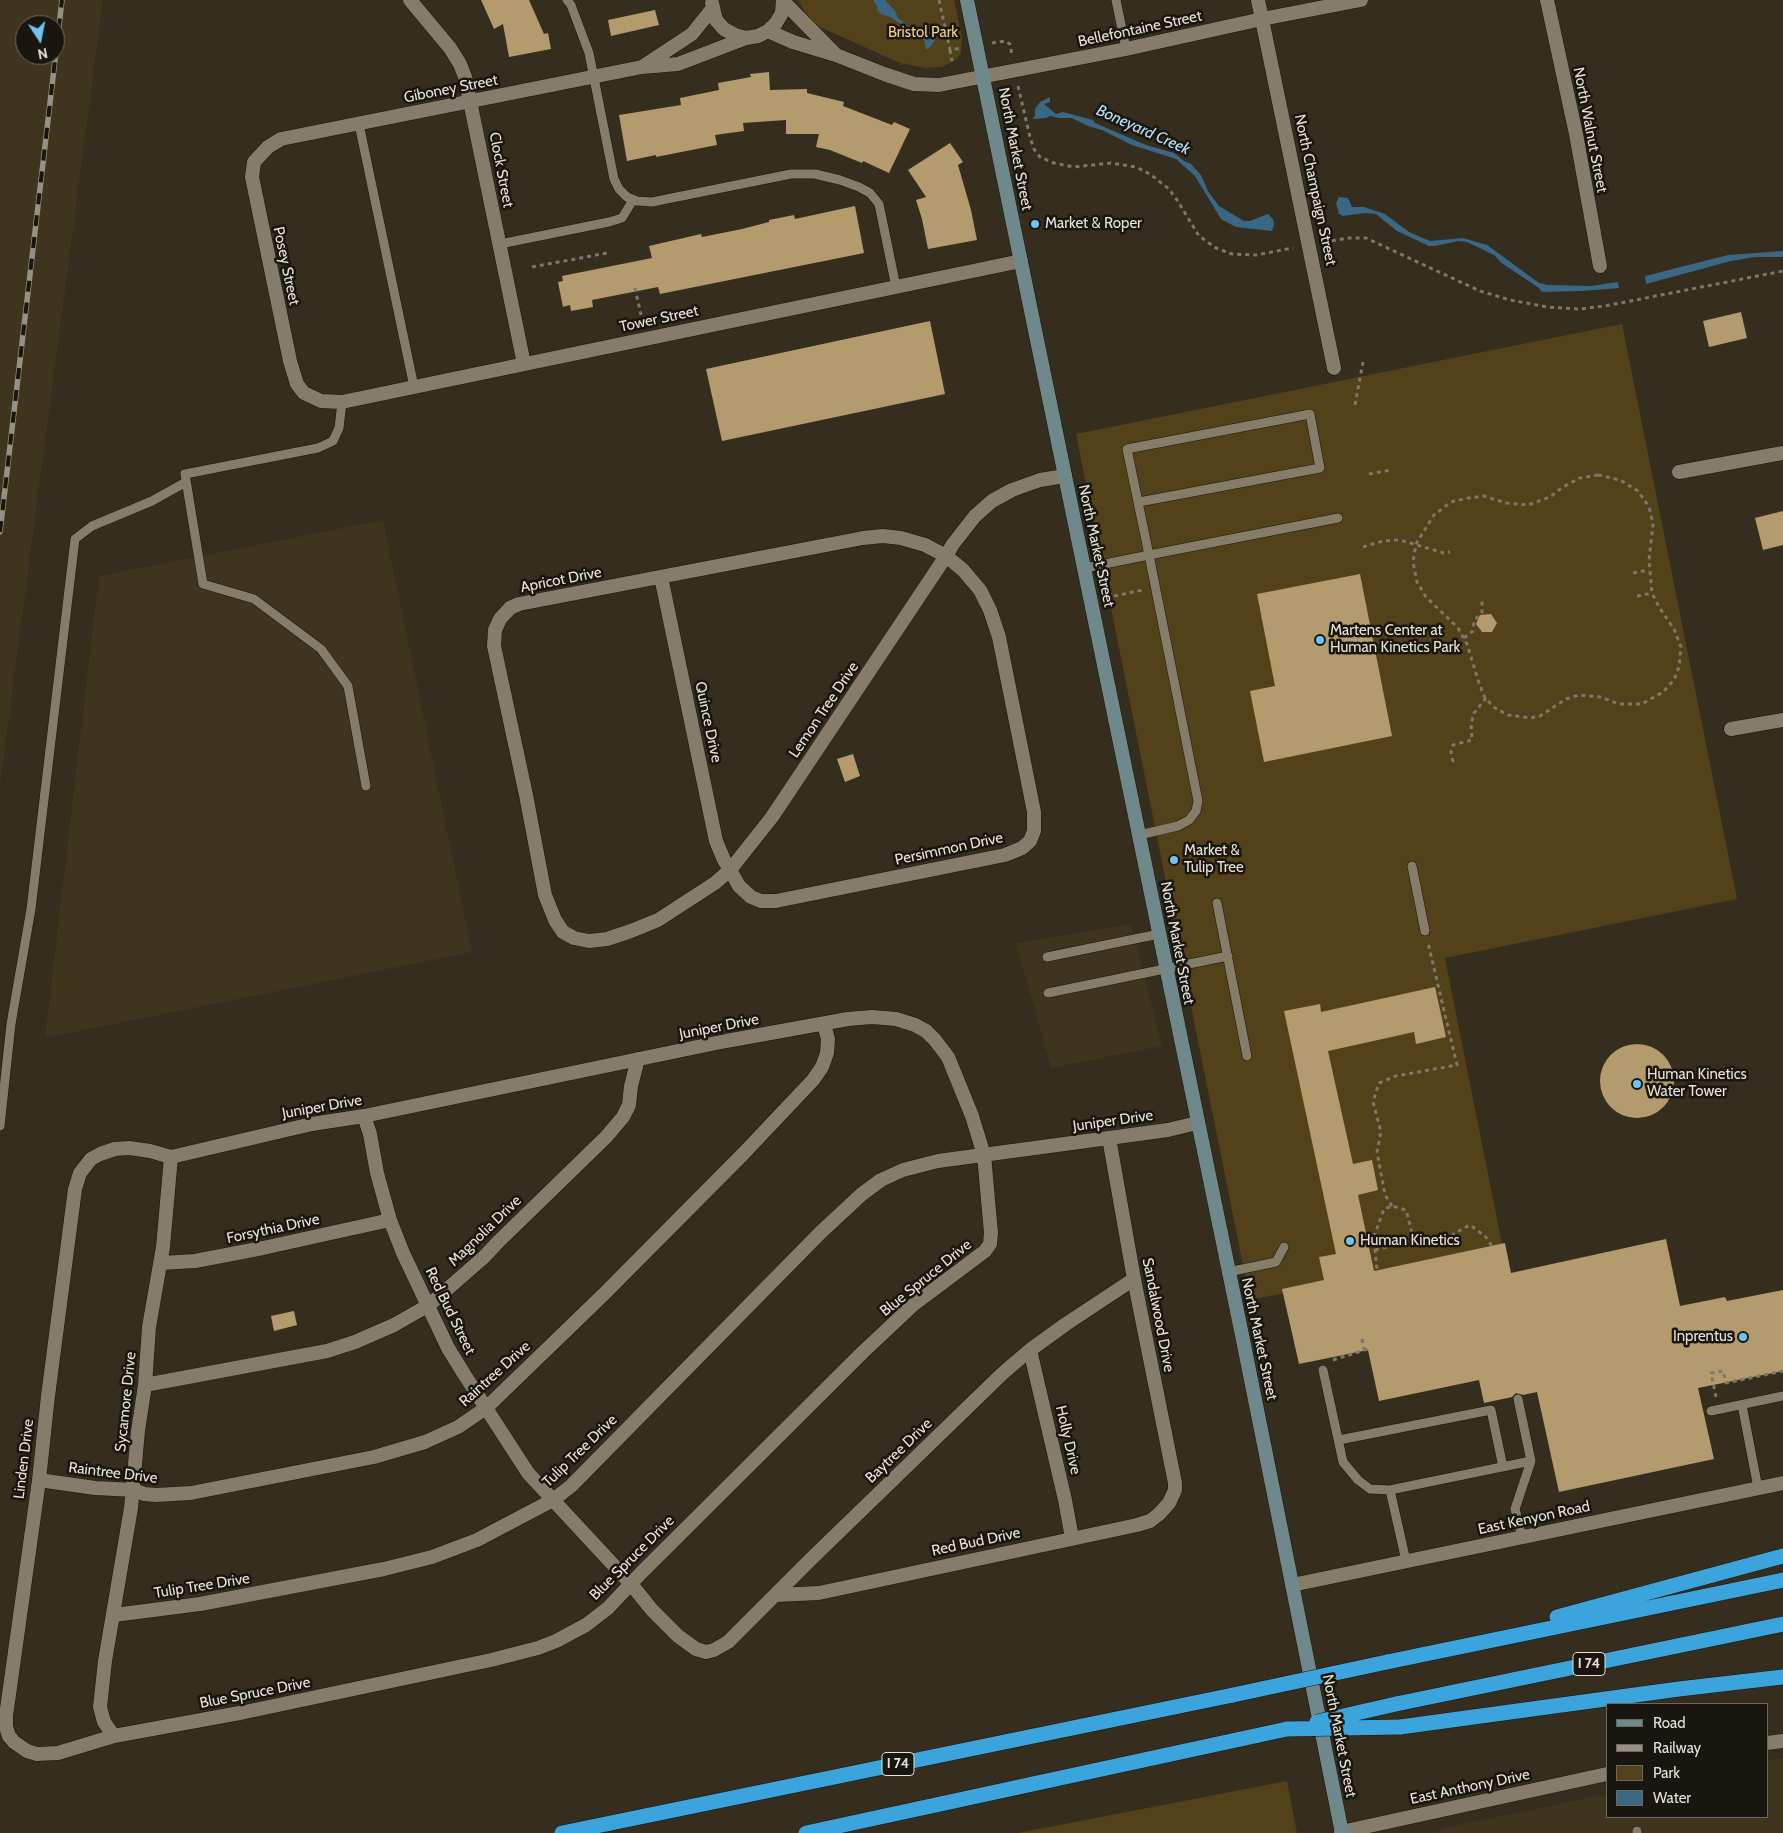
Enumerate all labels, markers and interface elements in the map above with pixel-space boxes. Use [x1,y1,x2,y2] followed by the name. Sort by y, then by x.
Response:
[1076,7,1204,51] street label: Bellefontaine Street
[15,15,65,65] north arrow
[888,24,958,42] park label: Bristol Park
[36,44,49,64] text: N
[1569,66,1611,194] street label: North Walnut Street
[403,71,499,107] street label: Giboney Street
[994,86,1036,212] street label: North Market Street
[1093,101,1193,159] water label: Boneyard Creek
[1290,113,1340,267] street label: North Champaign Street
[485,131,517,209] street label: Clock Street
[1045,215,1142,233] place label: Market & Roper
[1029,218,1041,230] marker: Market & Roper
[269,225,303,307] street label: Posey Street
[618,302,700,336] street label: Tower Street
[1074,483,1118,609] street label: North Market Street
[519,563,603,597] street label: Apricot Drive
[1330,622,1460,657] place label: Martens Center at Human Kinetics Park
[1314,634,1326,646] marker: Martens Center at Human Kinetics Park
[785,659,863,761] street label: Lemon Tree Drive
[691,680,725,764] street label: Quince Drive
[893,829,1005,869] street label: Persimmon Drive
[1184,842,1244,877] place label: Market & Tulip Tree
[1168,854,1180,866] marker: Market & Tulip Tree
[1156,880,1198,1006] street label: North Market Street
[678,1010,760,1044] street label: Juniper Drive
[1647,1066,1747,1101] place label: Human Kinetics Water Tower
[1631,1078,1643,1090] marker: Human Kinetics Water Tower
[281,1091,363,1123] street label: Juniper Drive
[1072,1106,1154,1136] street label: Juniper Drive
[445,1192,525,1270] street label: Magnolia Drive
[225,1210,321,1248] street label: Forsythia Drive
[1360,1232,1460,1250] place label: Human Kinetics
[1344,1235,1356,1247] marker: Human Kinetics
[877,1236,975,1320] street label: Blue Spruce Drive
[1138,1256,1178,1374] street label: Sandalwood Drive
[421,1264,479,1358] street label: Red Bud Street
[1237,1276,1281,1402] street label: North Market Street
[1673,1328,1733,1346] place label: Inprentus
[1737,1331,1749,1343] marker: Inprentus
[456,1337,534,1411] street label: Raintree Drive
[112,1351,140,1453] street label: Sycamore Drive
[1051,1404,1085,1476] street label: Holly Drive
[539,1411,621,1491] street label: Tulip Tree Drive
[862,1415,936,1487] street label: Baytree Drive
[10,1418,38,1500] street label: Linden Drive
[67,1459,159,1487] street label: Raintree Drive
[1476,1497,1592,1539] street label: East Kenyon Road
[586,1512,678,1604] street label: Blue Spruce Drive
[930,1524,1022,1560] street label: Red Bud Drive
[153,1570,251,1602] street label: Tulip Tree Drive
[1573,1652,1605,1676] road number: I 74
[198,1673,312,1713] street label: Blue Spruce Drive
[1318,1673,1360,1799] street label: North Market Street
[1606,1703,1768,1818] legend
[1653,1714,1686,1732] text: Road
[1653,1739,1701,1757] text: Railway
[882,1752,914,1776] road number: I 74
[1653,1764,1680,1782] text: Park
[1409,1766,1531,1808] street label: East Anthony Drive
[1653,1789,1691,1807] text: Water

